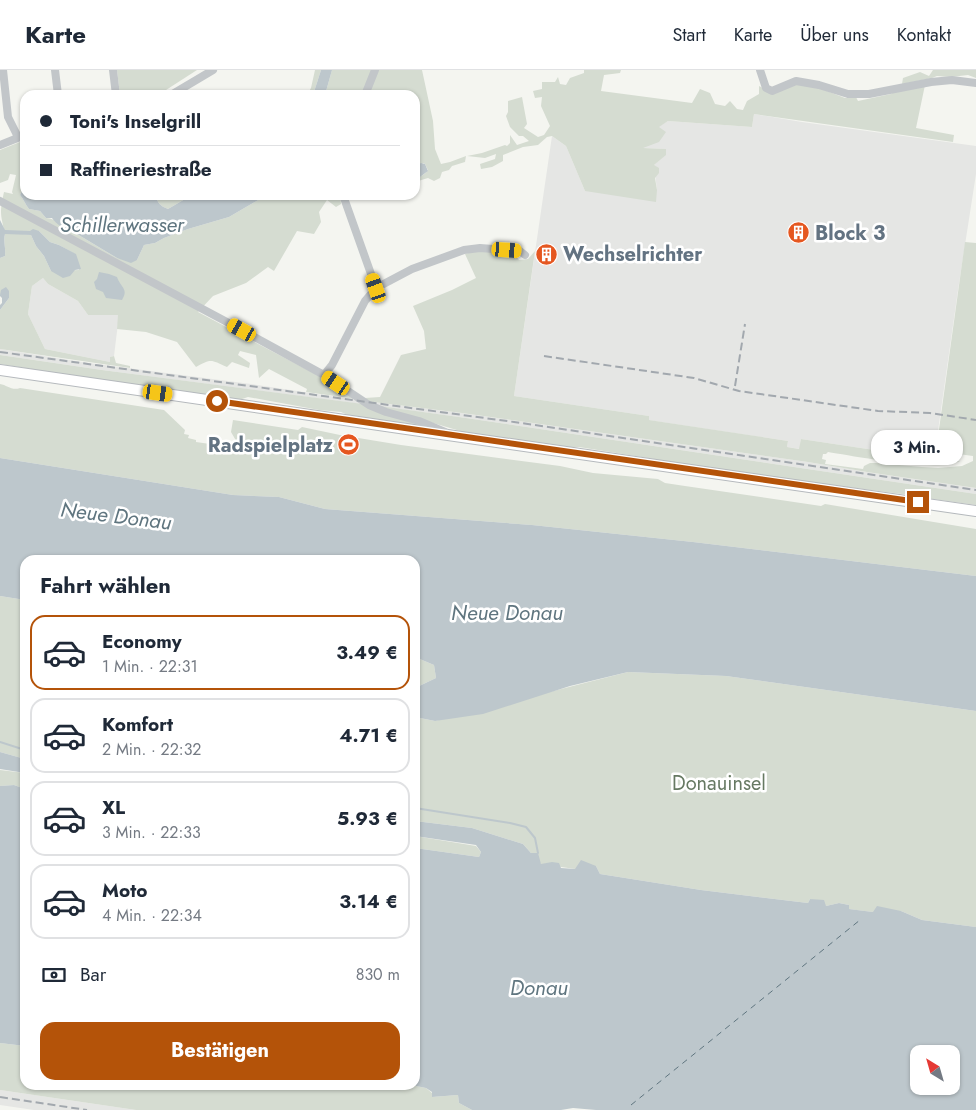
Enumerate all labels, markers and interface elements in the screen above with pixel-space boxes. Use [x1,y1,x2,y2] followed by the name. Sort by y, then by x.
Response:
[25,17,86,52] text: Karte
[672,22,706,48] text: Start
[734,22,772,48] text: Karte
[800,22,869,48] text: Über uns
[897,22,951,48] text: Kontakt
[70,108,201,135] text: Toni's Inselgrill
[70,156,212,183] text: Raffineriestraße
[60,210,185,240] water label: Schillerwasser
[815,219,885,248] place label: Block 3
[787,221,811,245] building icon: Block 3
[563,240,703,269] place label: Wechselrichter
[491,241,522,259] car
[535,242,559,266] building icon: Wechselrichter
[364,271,387,305] car
[225,316,258,344] car
[319,368,352,398] car
[142,383,173,403] car
[206,390,228,412] route start
[872,430,964,464] callout: 3 Min.
[208,431,334,460] place label: Radspielplatz
[337,433,361,457] sports icon: Radspielplatz
[893,436,941,459] text: 3 Min.
[907,491,929,513] route end
[59,494,174,538] water label: Neue Donau
[40,569,171,601] text: Fahrt wählen
[451,598,563,628] water label: Neue Donau
[102,628,182,655] text: Economy
[42,630,87,675] icon: car
[336,639,398,666] text: 3.49 €
[102,655,198,678] text: 1 Min. · 22:31
[102,711,173,738] text: Komfort
[42,713,87,758] icon: car
[339,722,398,749] text: 4.71 €
[102,738,201,761] text: 2 Min. · 22:32
[672,769,766,798] park label: Donauinsel
[102,794,125,821] text: XL
[42,796,87,841] icon: car
[337,805,398,832] text: 5.93 €
[102,821,201,844] text: 3 Min. · 22:33
[102,877,147,904] text: Moto
[42,879,87,924] icon: car
[339,888,398,915] text: 3.14 €
[102,904,202,927] text: 4 Min. · 22:34
[40,961,68,989] icon: cash
[80,961,106,988] text: Bar
[356,963,400,986] text: 830 m
[510,973,568,1003] water label: Donau
[40,1022,400,1080] button: Bestätigen
[910,1045,960,1095] north arrow
[910,1045,960,1095] map controls

